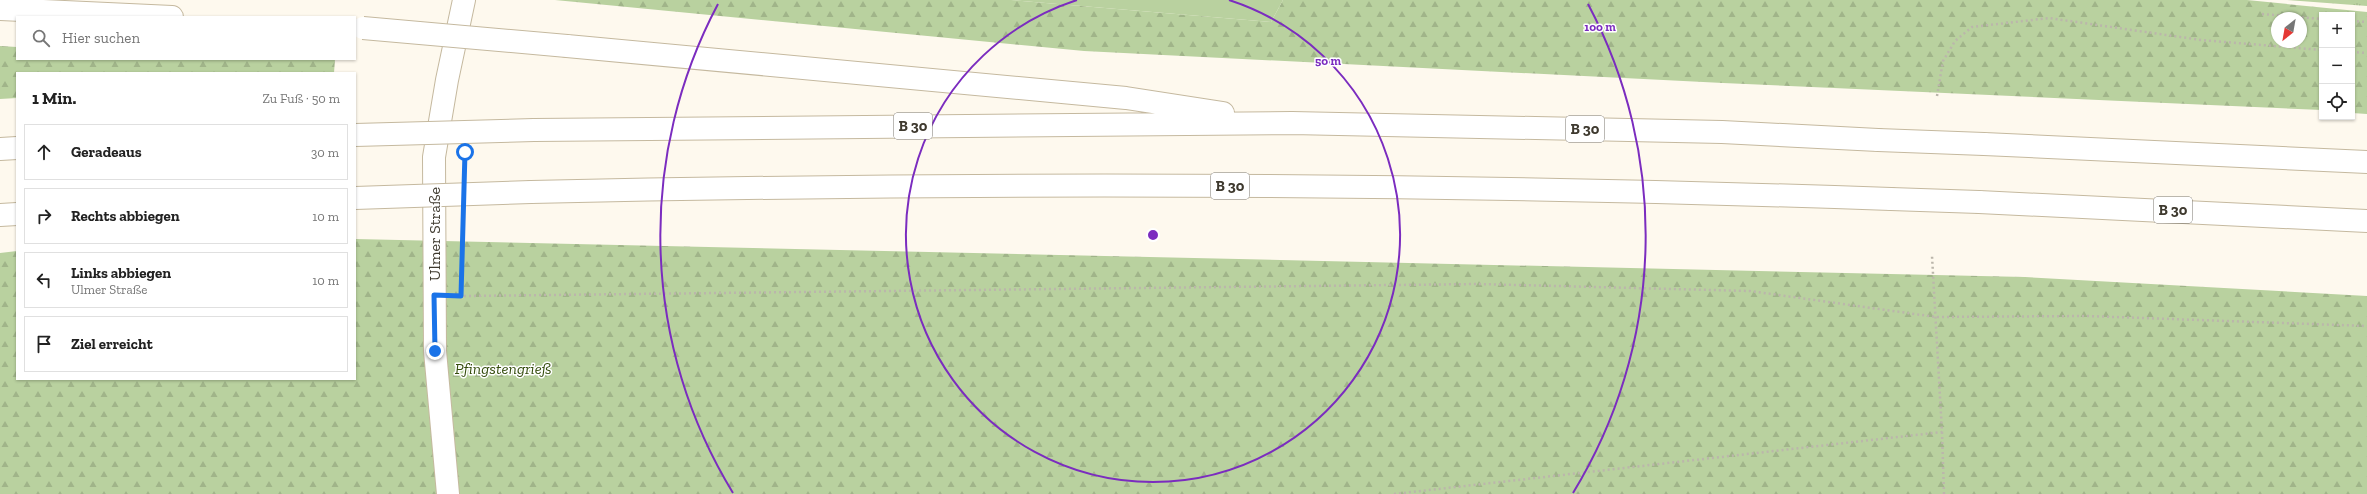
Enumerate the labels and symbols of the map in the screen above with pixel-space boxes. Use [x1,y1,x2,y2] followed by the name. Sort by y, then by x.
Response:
[2271,12,2307,48] north arrow
[1584,20,1616,34] text: 100 m
[1315,54,1341,68] text: 50 m
[894,113,932,139] road number: B 30
[1566,116,1604,142] road number: B 30
[456,143,474,161] route start
[1211,173,1249,199] road number: B 30
[425,187,444,281] street label: Ulmer Straße
[2154,197,2192,223] road number: B 30
[1146,228,1160,242] centre of rings
[426,342,444,360] route end
[455,359,551,378] park label: Pfingstengrieß

